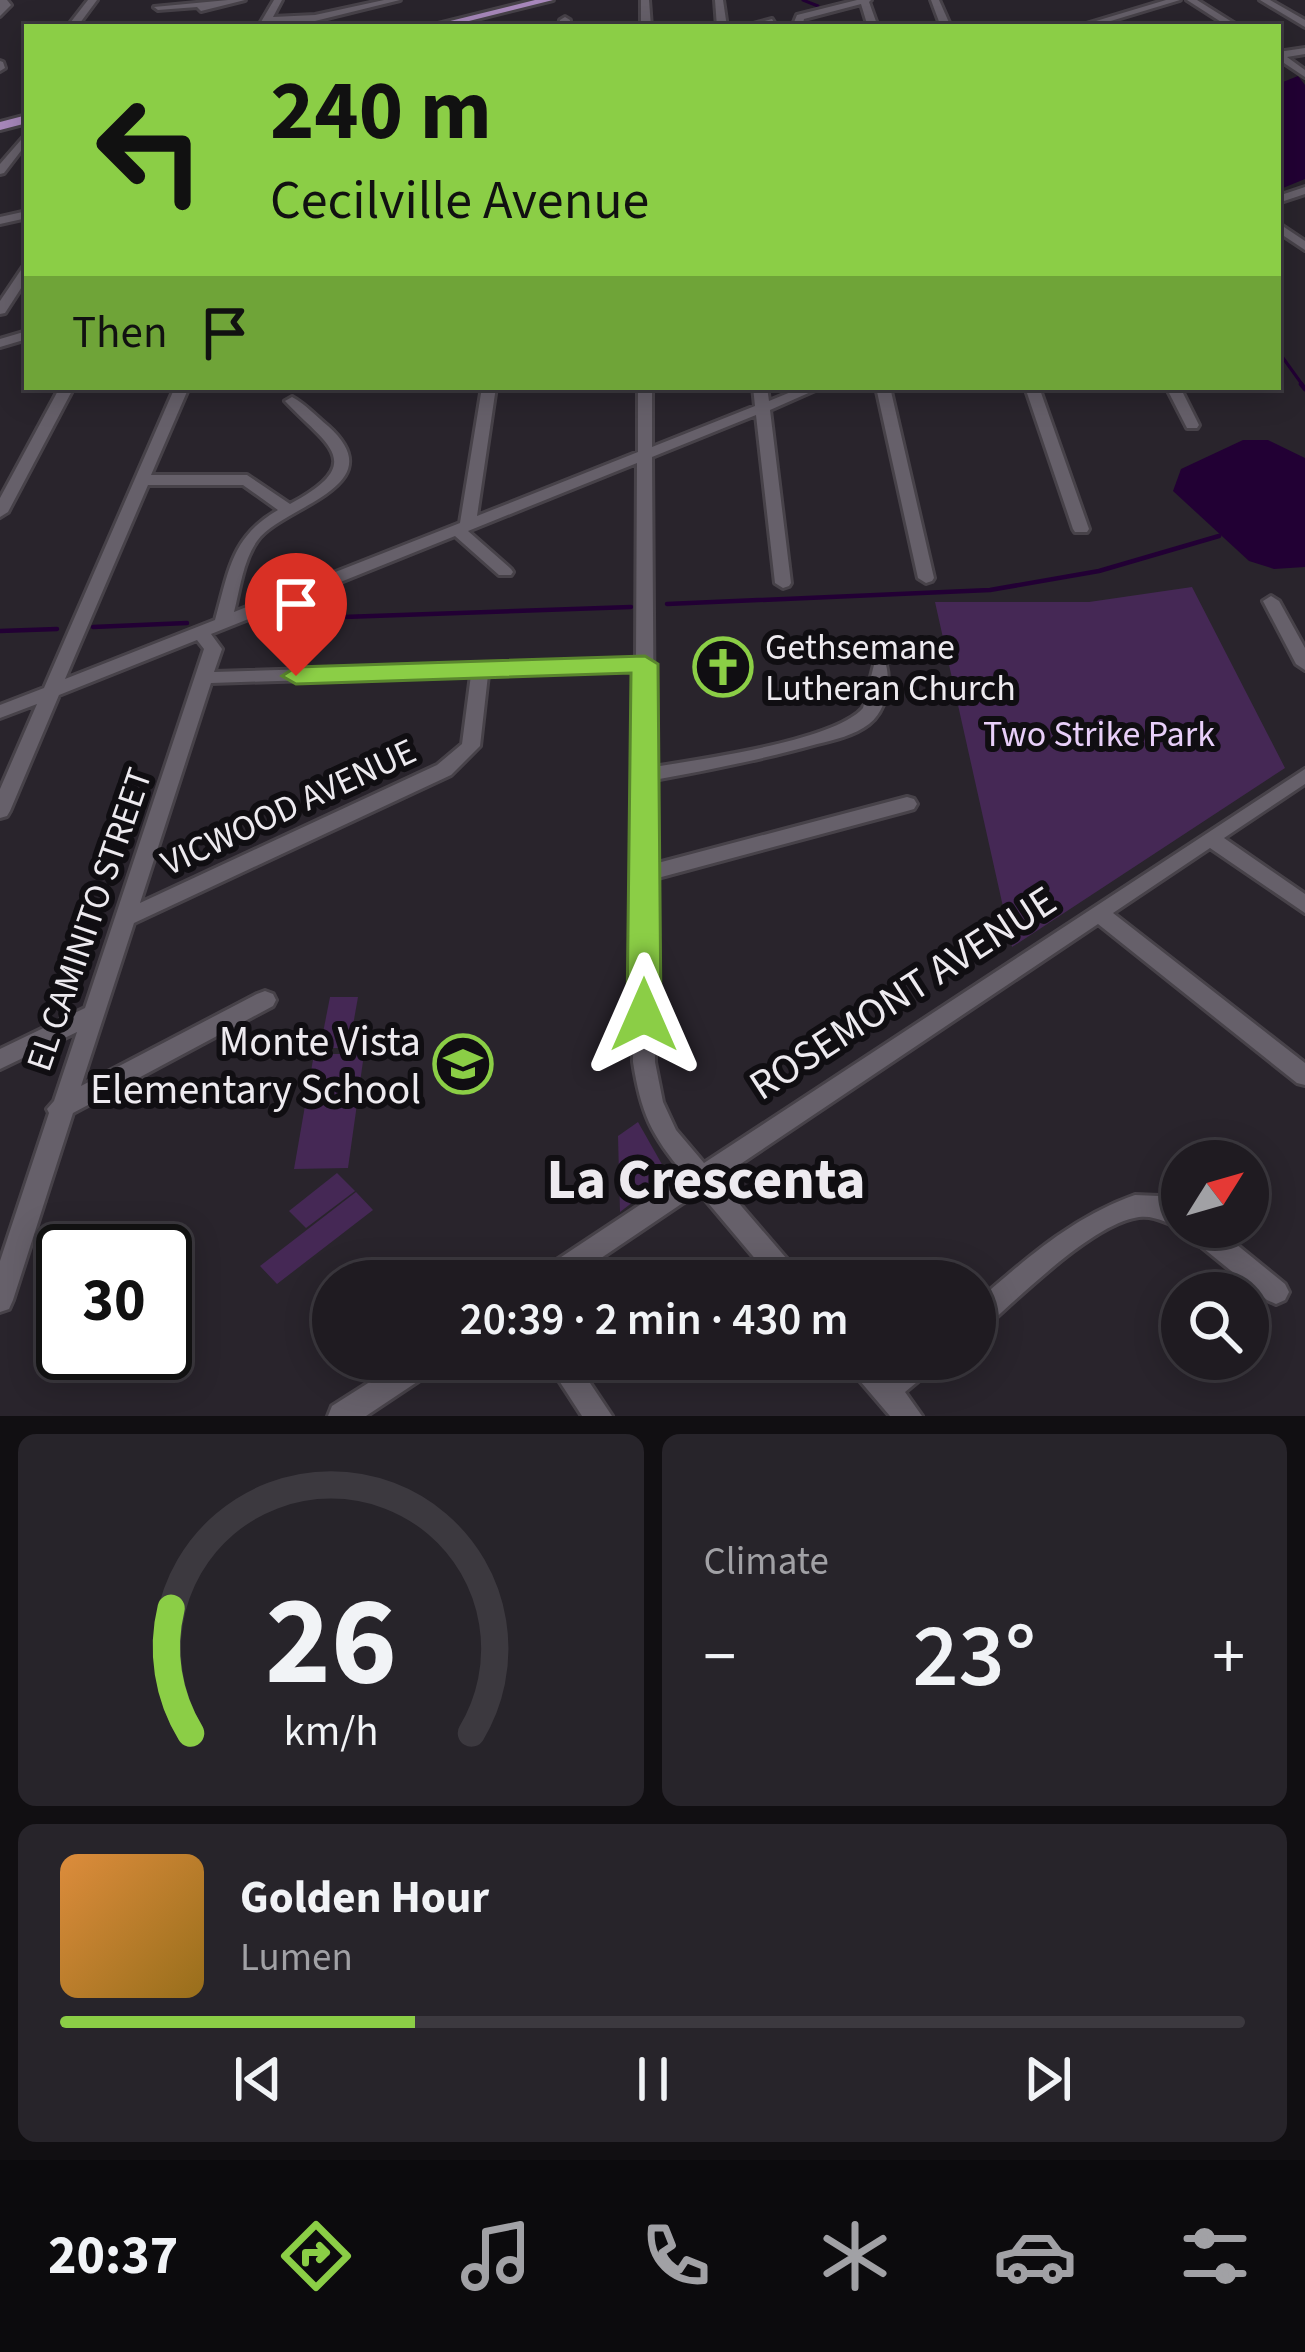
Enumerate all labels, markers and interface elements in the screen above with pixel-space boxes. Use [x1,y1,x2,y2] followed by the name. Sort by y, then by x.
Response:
[270,52,492,172] text: 240 m
[72,72,228,228] icon: left
[270,163,649,240] text: Cecilville Avenue
[192,300,258,366] icon: arrive
[72,301,168,365] text: Then
[245,553,347,676] pin
[263,571,329,637] icon: arrive
[765,622,1016,714] place label: Gethsemane Lutheran Church
[692,636,754,698] church icon: Gethsemane Lutheran Church
[983,709,1215,760] park label: Two Strike Park
[153,726,424,889] street label: VICWOOD AVENUE
[14,761,165,1078] street label: EL CAMINITO STREET
[738,872,1068,1116] street label: ROSEMONT AVENUE
[581,952,707,1078] position arrow
[90,1012,421,1120] place label: Monte Vista Elementary School
[432,1033,494,1095] school or university icon: Monte Vista Elementary School
[547,1140,865,1221] district label: La Crescenta
[1161,1140,1269,1248] north arrow
[1161,1140,1269,1380] map controls
[36,1224,192,1380] speed limit sign: 30
[1161,1272,1269,1380] button: search
[460,1288,848,1352] text: 20:39 · 2 min · 430 m
[704,1534,829,1590] text: Climate
[265,1554,397,1732] text: 26
[912,1593,1036,1721] text: 23°
[704,1610,736,1704] text: −
[1212,1610,1245,1704] text: +
[283,1701,378,1762] text: km/h
[240,1866,489,1930] text: Golden Hour
[240,1930,353,1986] text: Lumen
[225,2046,291,2112] icon: previous
[620,2046,686,2112] icon: pause
[1015,2046,1081,2112] icon: next
[274,2214,358,2298] icon: directions
[454,2214,538,2298] icon: music
[634,2214,718,2298] icon: phone
[813,2214,897,2298] icon: climate
[993,2214,1077,2298] icon: car
[1173,2214,1257,2298] icon: filters
[48,2218,178,2295] text: 20:37

